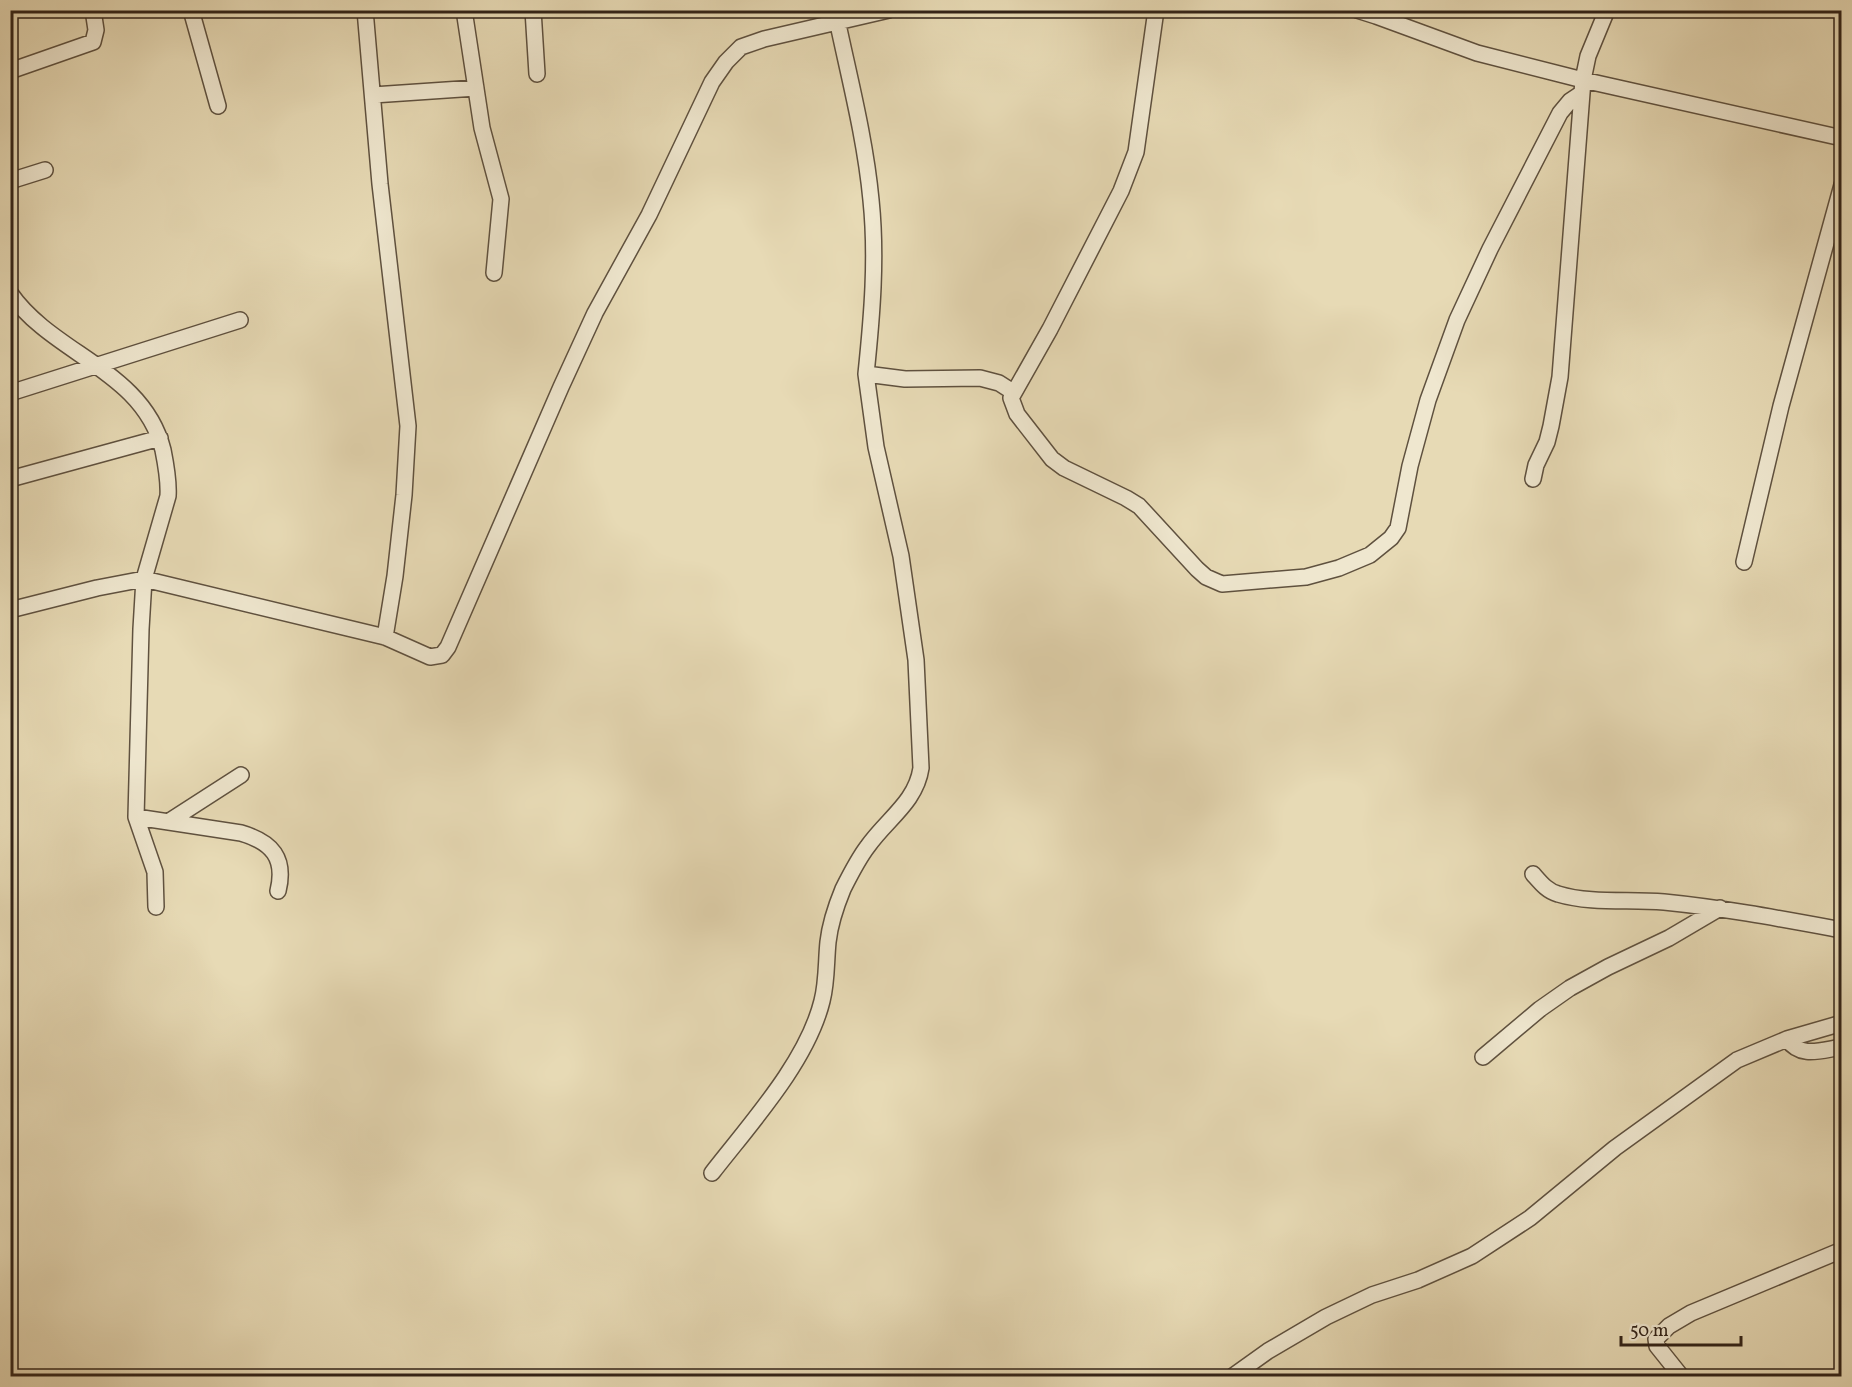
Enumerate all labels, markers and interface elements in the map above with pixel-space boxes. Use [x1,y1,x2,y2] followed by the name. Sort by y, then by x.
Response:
[1621,1309,1741,1347] scale bar
[1630,1319,1669,1344] text: 50 m

